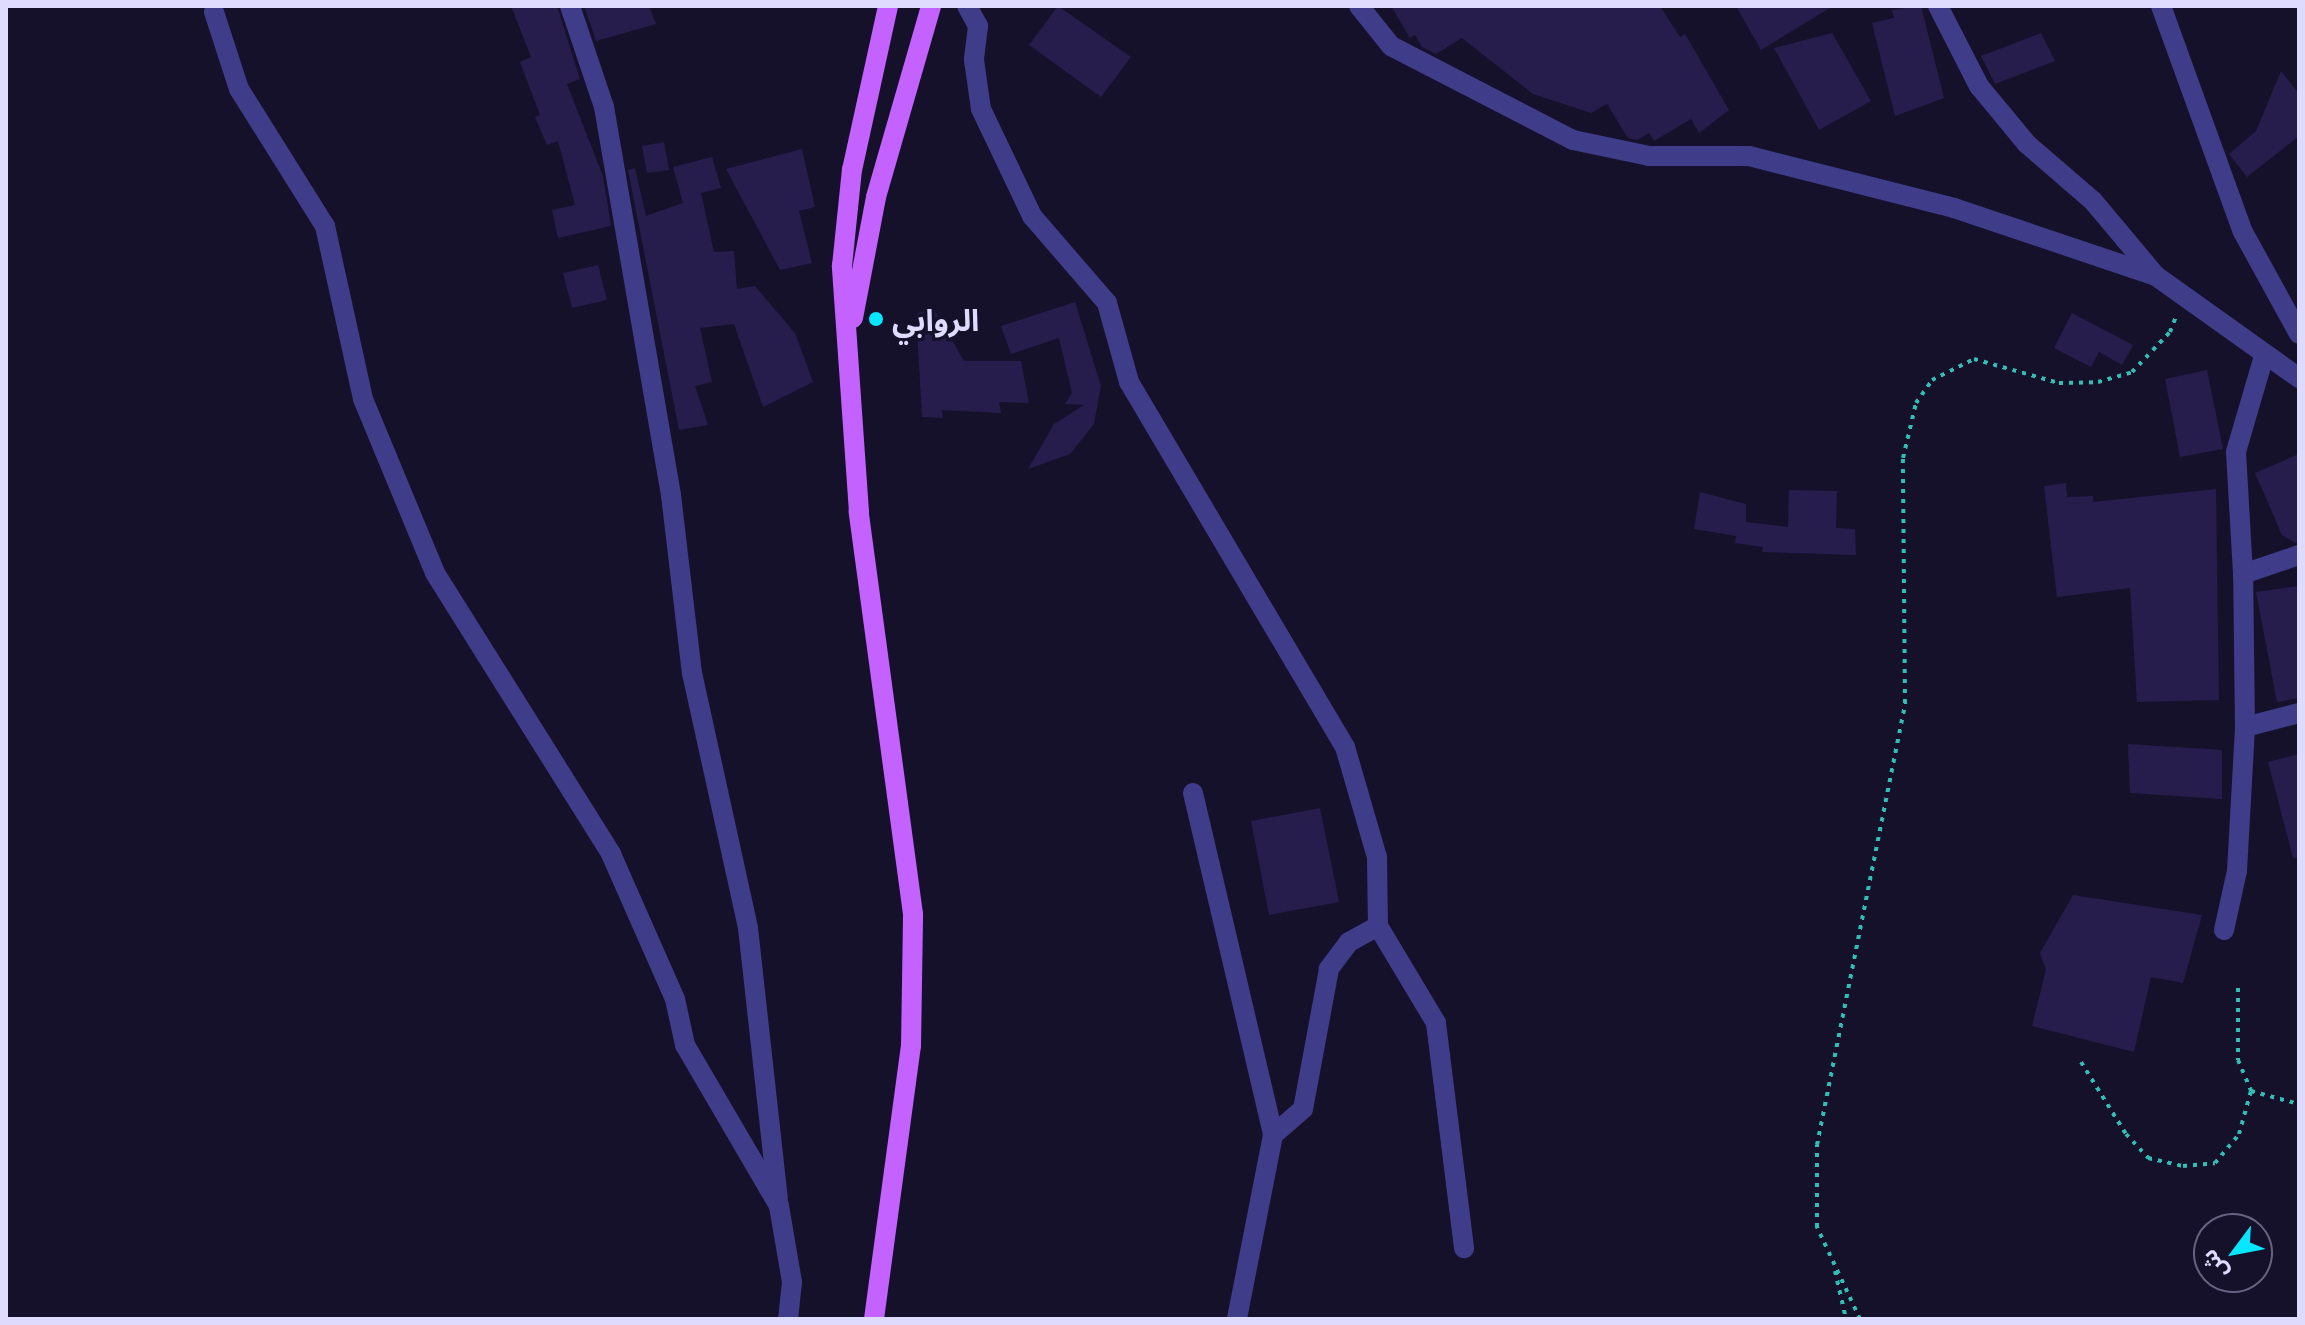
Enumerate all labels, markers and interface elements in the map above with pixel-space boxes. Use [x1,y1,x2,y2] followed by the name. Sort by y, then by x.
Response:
[892,301,979,337] place label: الروابي
[867,310,885,328] marker: الروابي
[2193,1213,2273,1293] north arrow
[2194,1245,2233,1285] text: ش

